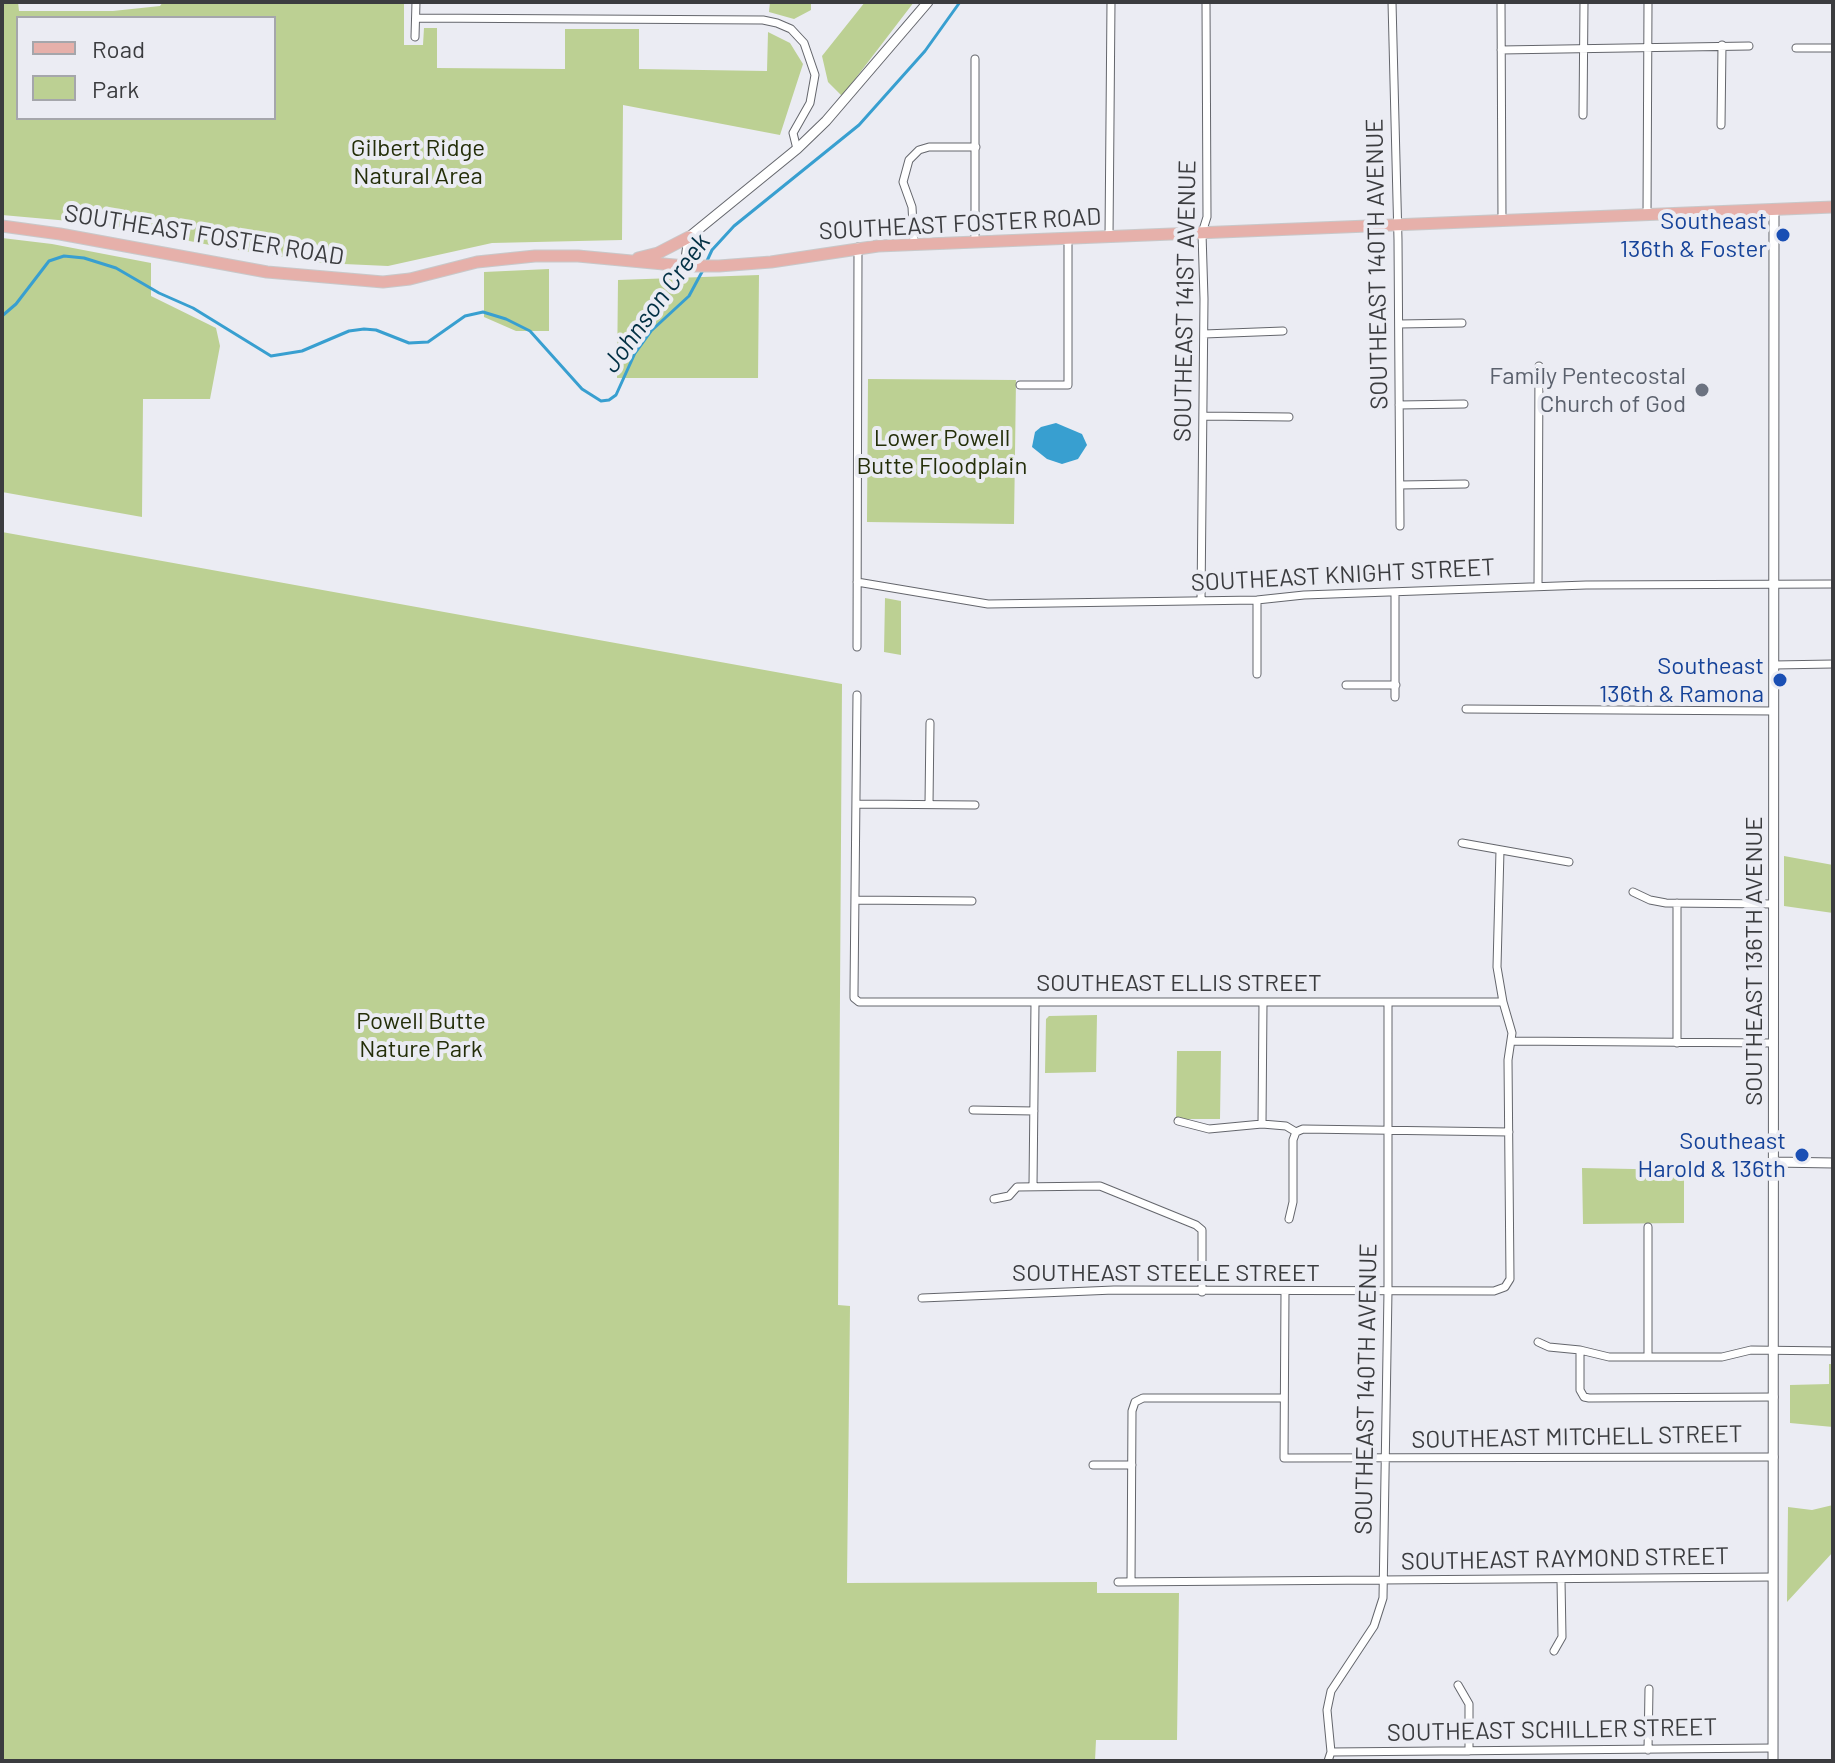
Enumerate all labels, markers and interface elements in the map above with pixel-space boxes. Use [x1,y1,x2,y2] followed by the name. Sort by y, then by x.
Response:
[16,16,276,120] legend
[92,34,145,63] text: Road
[92,74,139,103] text: Park
[1360,118,1394,410] street label: SOUTHEAST 140TH AVENUE
[351,134,485,190] park label: Gilbert Ridge Natural Area
[1168,160,1202,442] street label: SOUTHEAST 141ST AVENUE
[62,199,346,271] street label: SOUTHEAST FOSTER ROAD
[818,202,1102,246] street label: SOUTHEAST FOSTER ROAD
[1620,207,1767,263] place label: Southeast 136th & Foster
[1774,226,1792,244] marker: Southeast 136th & Foster
[595,228,717,378] water label: Johnson Creek
[1489,362,1686,418] place label: Family Pentecostal Church of God
[1693,381,1711,399] marker: Family Pentecostal Church of God
[857,424,1027,480] park label: Lower Powell Butte Floodplain
[1190,553,1496,597] street label: SOUTHEAST KNIGHT STREET
[1599,652,1764,708] place label: Southeast 136th & Ramona
[1771,671,1789,689] marker: Southeast 136th & Ramona
[1740,816,1768,1106] street label: SOUTHEAST 136TH AVENUE
[1036,969,1322,997] street label: SOUTHEAST ELLIS STREET
[356,1007,486,1063] park label: Powell Butte Nature Park
[1638,1127,1786,1183] place label: Southeast Harold & 136th
[1793,1146,1811,1164] marker: Southeast Harold & 136th
[1349,1243,1383,1535] street label: SOUTHEAST 140TH AVENUE
[1012,1259,1320,1287] street label: SOUTHEAST STEELE STREET
[1411,1420,1743,1454] street label: SOUTHEAST MITCHELL STREET
[1401,1542,1729,1576] street label: SOUTHEAST RAYMOND STREET
[1387,1713,1717,1747] street label: SOUTHEAST SCHILLER STREET

